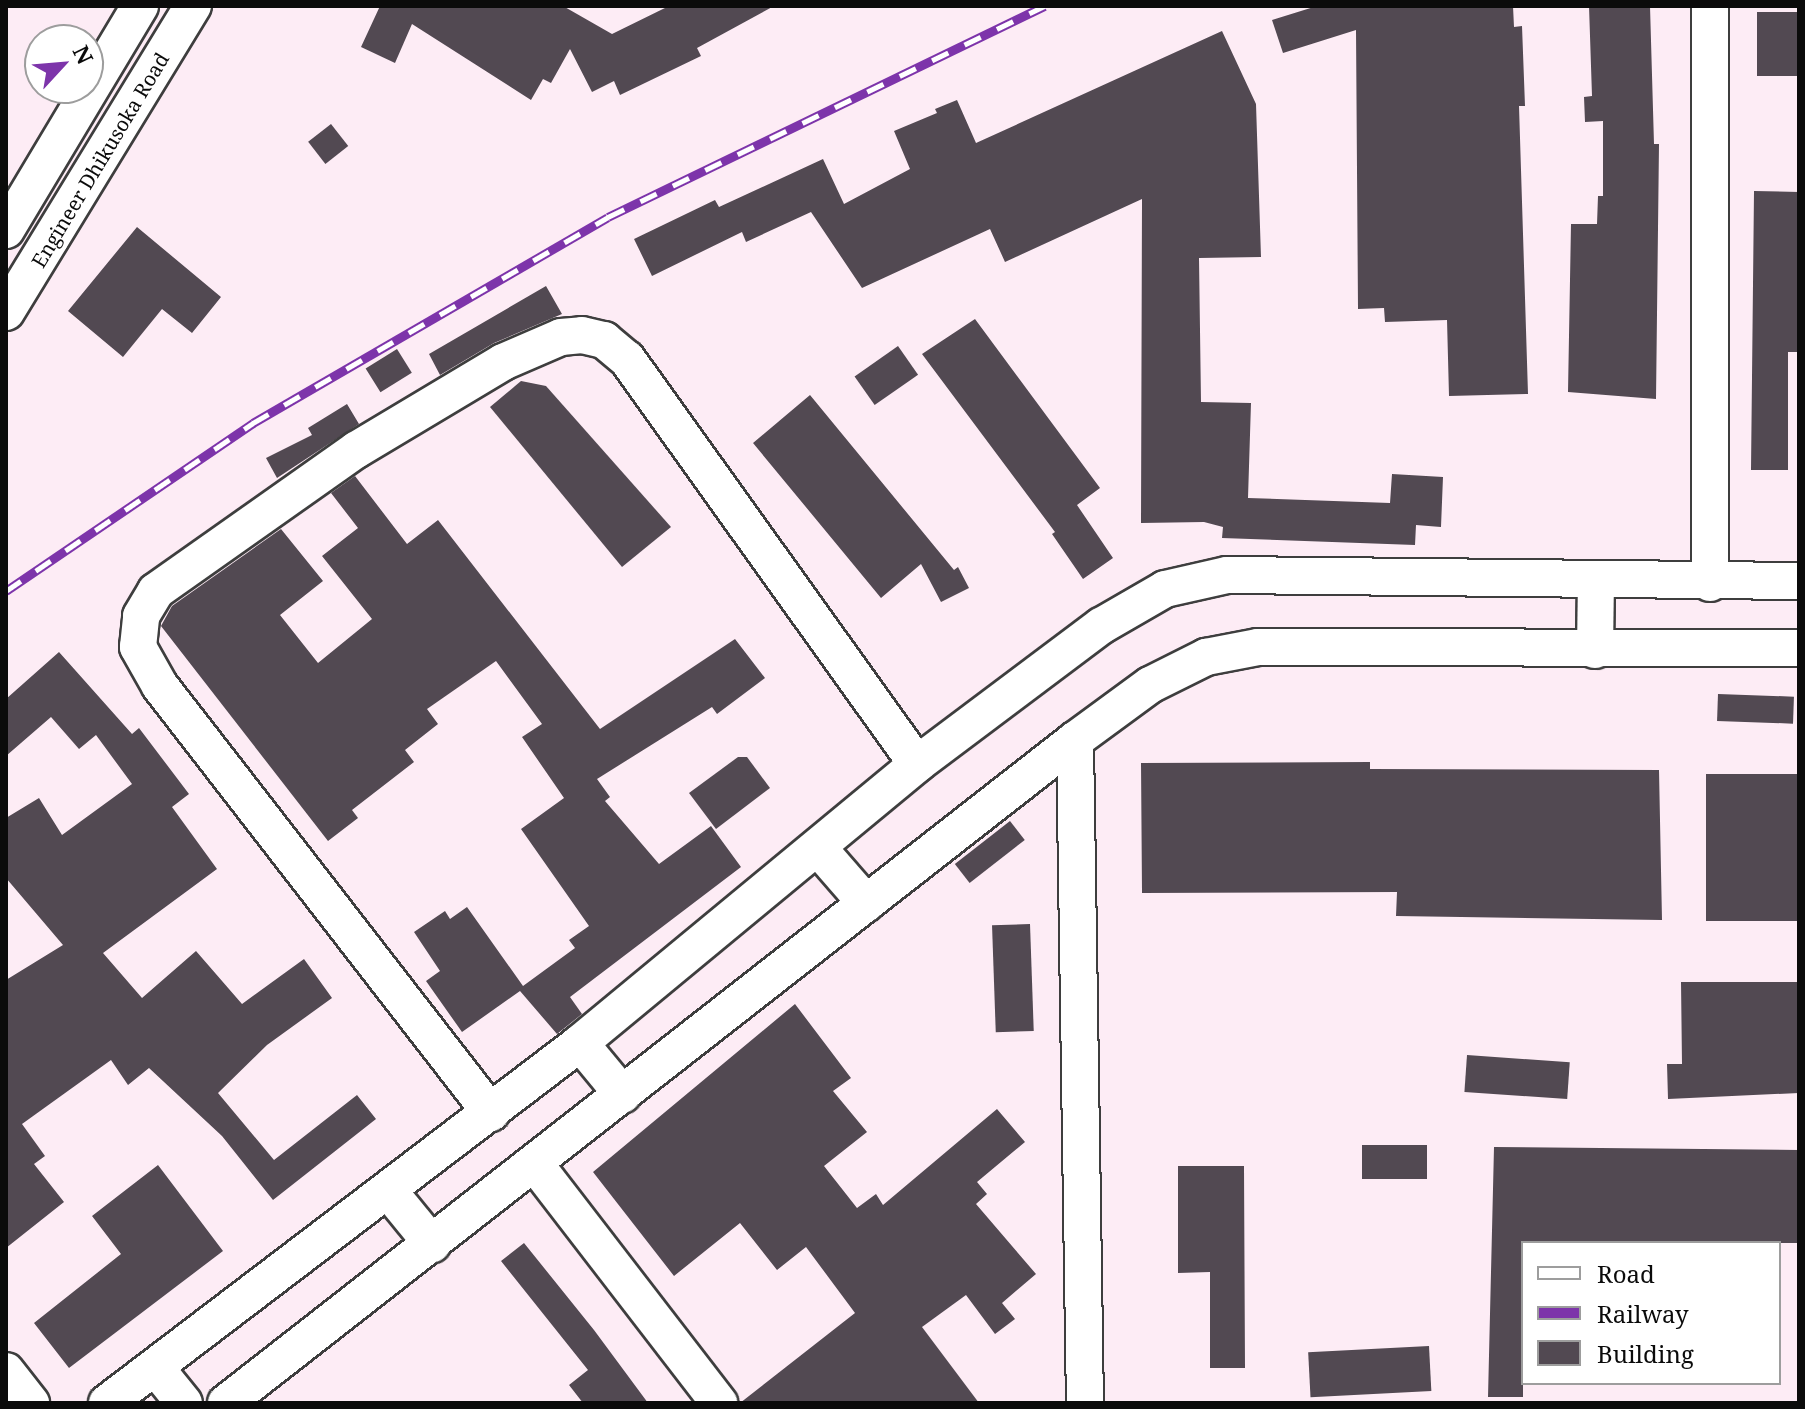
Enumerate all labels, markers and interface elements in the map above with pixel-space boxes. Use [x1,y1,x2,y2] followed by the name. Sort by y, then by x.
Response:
[24,24,104,104] north arrow
[66,40,101,69] text: N
[26,48,174,272] street label: Engineer Dhikusoka Road
[1521,1241,1781,1385] legend
[1597,1257,1655,1290] text: Road
[1597,1297,1689,1330] text: Railway
[1597,1337,1694,1370] text: Building

